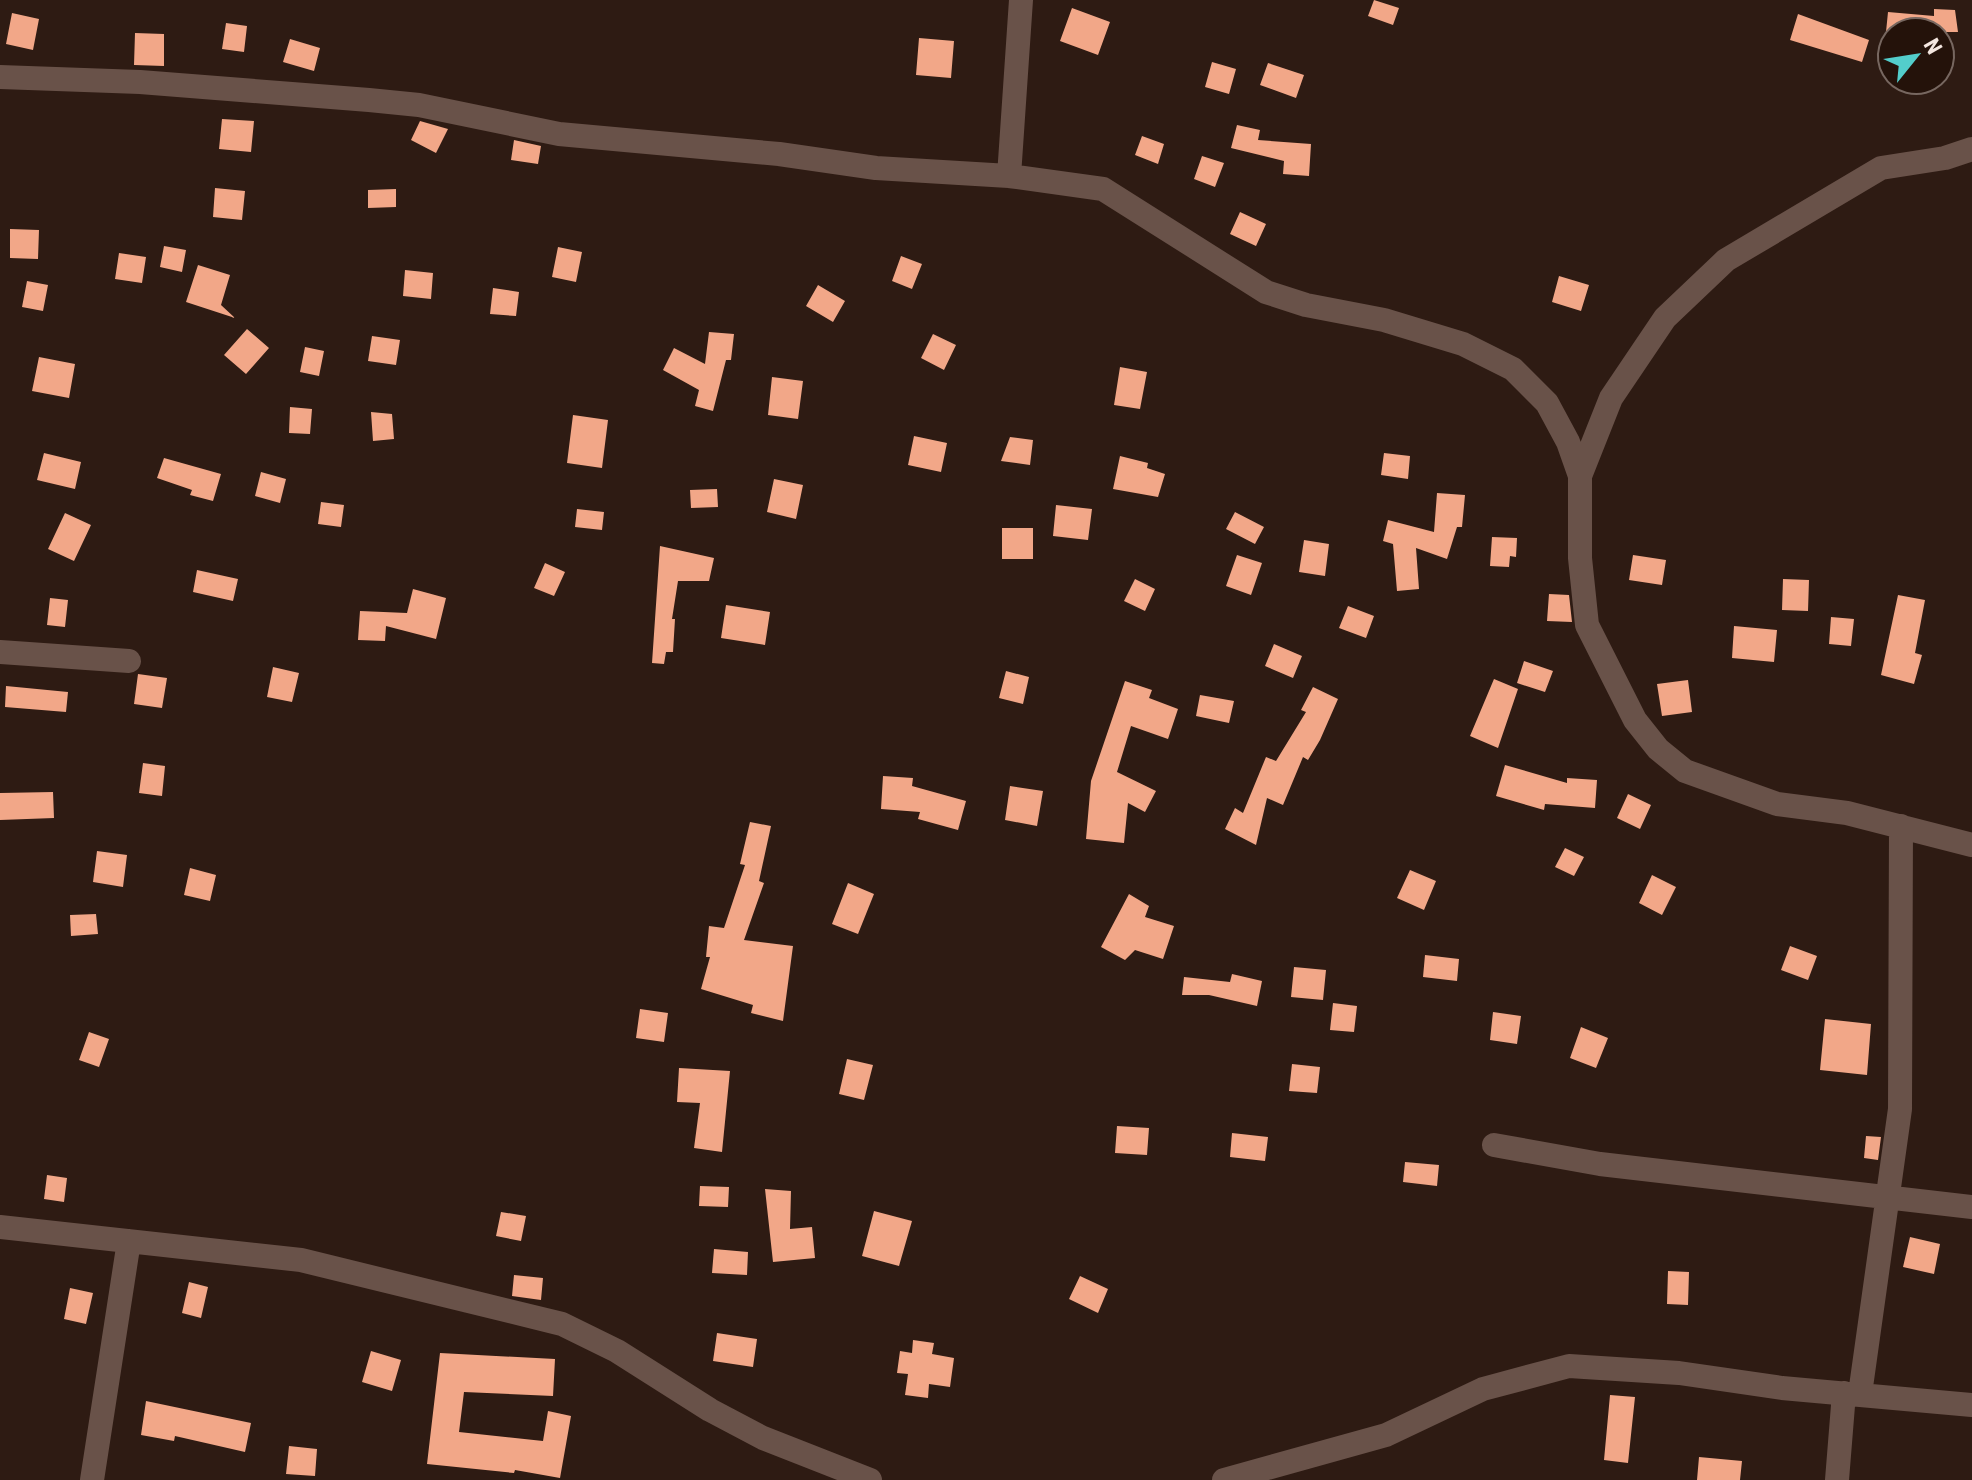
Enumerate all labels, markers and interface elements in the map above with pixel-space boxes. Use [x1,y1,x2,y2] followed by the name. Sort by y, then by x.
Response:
[1876,16,1956,96] north arrow
[1919,34,1947,58] text: N

